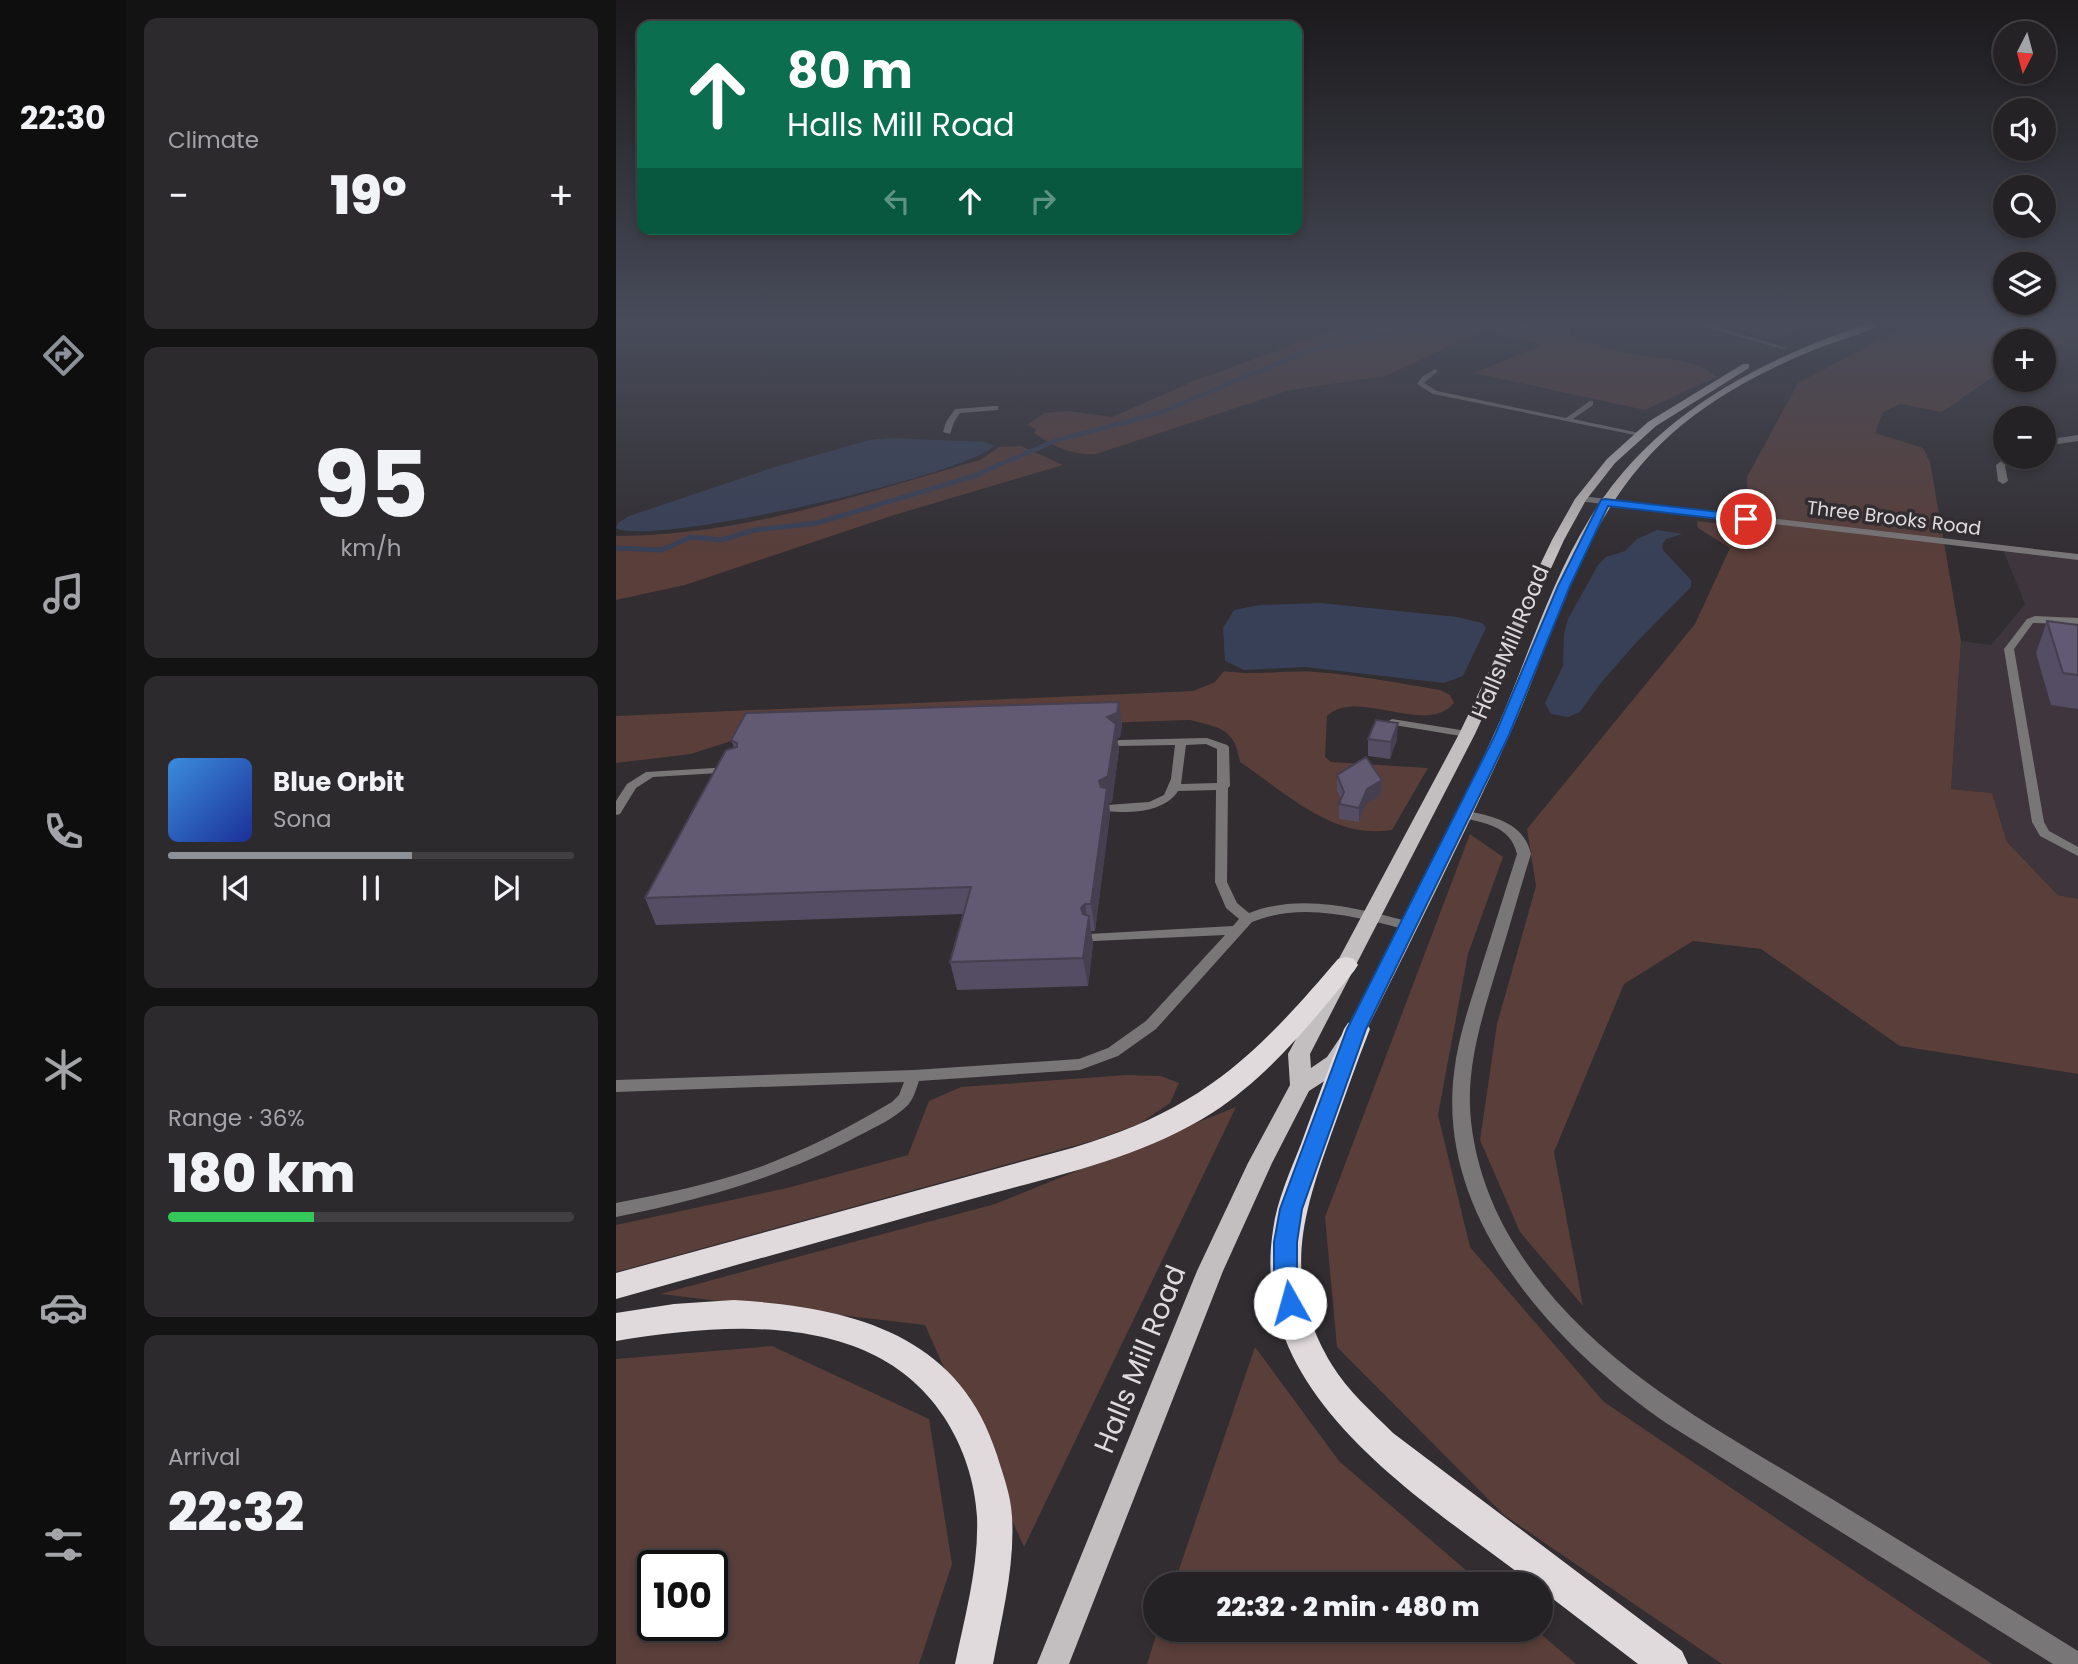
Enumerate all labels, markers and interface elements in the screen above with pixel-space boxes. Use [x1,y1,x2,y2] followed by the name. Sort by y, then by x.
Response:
[1993,21,2056,84] north arrow
[1993,21,2056,469] map controls
[787,37,913,105] text: 80 m
[672,49,763,140] icon: ahead
[20,95,106,140] text: 22:30
[1993,98,2056,161] button: sound
[787,102,1015,147] text: Halls Mill Road
[168,124,259,156] text: Climate
[330,159,407,232] text: 19°
[168,169,189,222] text: −
[548,169,574,222] text: +
[1993,175,2056,238] button: search
[878,182,916,220] icon: left
[951,182,989,220] icon: ahead
[1024,182,1062,220] icon: right
[1993,252,2056,315] button: layers
[1993,329,2056,392] button: +
[39,331,88,380] icon: directions
[1993,406,2056,469] button: −
[313,421,429,549] text: 95
[1716,489,1776,549] pin
[1805,494,1983,542] street label: Three Brooks Road
[1727,500,1765,538] icon: arrive
[340,532,402,564] text: km/h
[1463,560,1557,724] street label: Halls Mill Road
[39,569,88,618] icon: music
[273,764,404,800] text: Blue Orbit
[273,803,332,835] text: Sona
[39,807,88,856] icon: phone
[217,869,255,907] icon: previous
[352,869,390,907] icon: pause
[487,869,525,907] icon: next
[39,1045,88,1094] icon: climate
[168,1102,305,1134] text: Range · 36%
[168,1137,355,1210] text: 180 km
[1085,1259,1195,1459] street label: Halls Mill Road
[1253,1266,1327,1340] position arrow
[39,1283,88,1332] icon: car
[168,1441,240,1473] text: Arrival
[168,1476,304,1549] text: 22:32
[39,1520,88,1569] icon: filters
[637,1550,728,1641] speed limit sign: 100
[1217,1589,1479,1625] text: 22:32 · 2 min · 480 m

